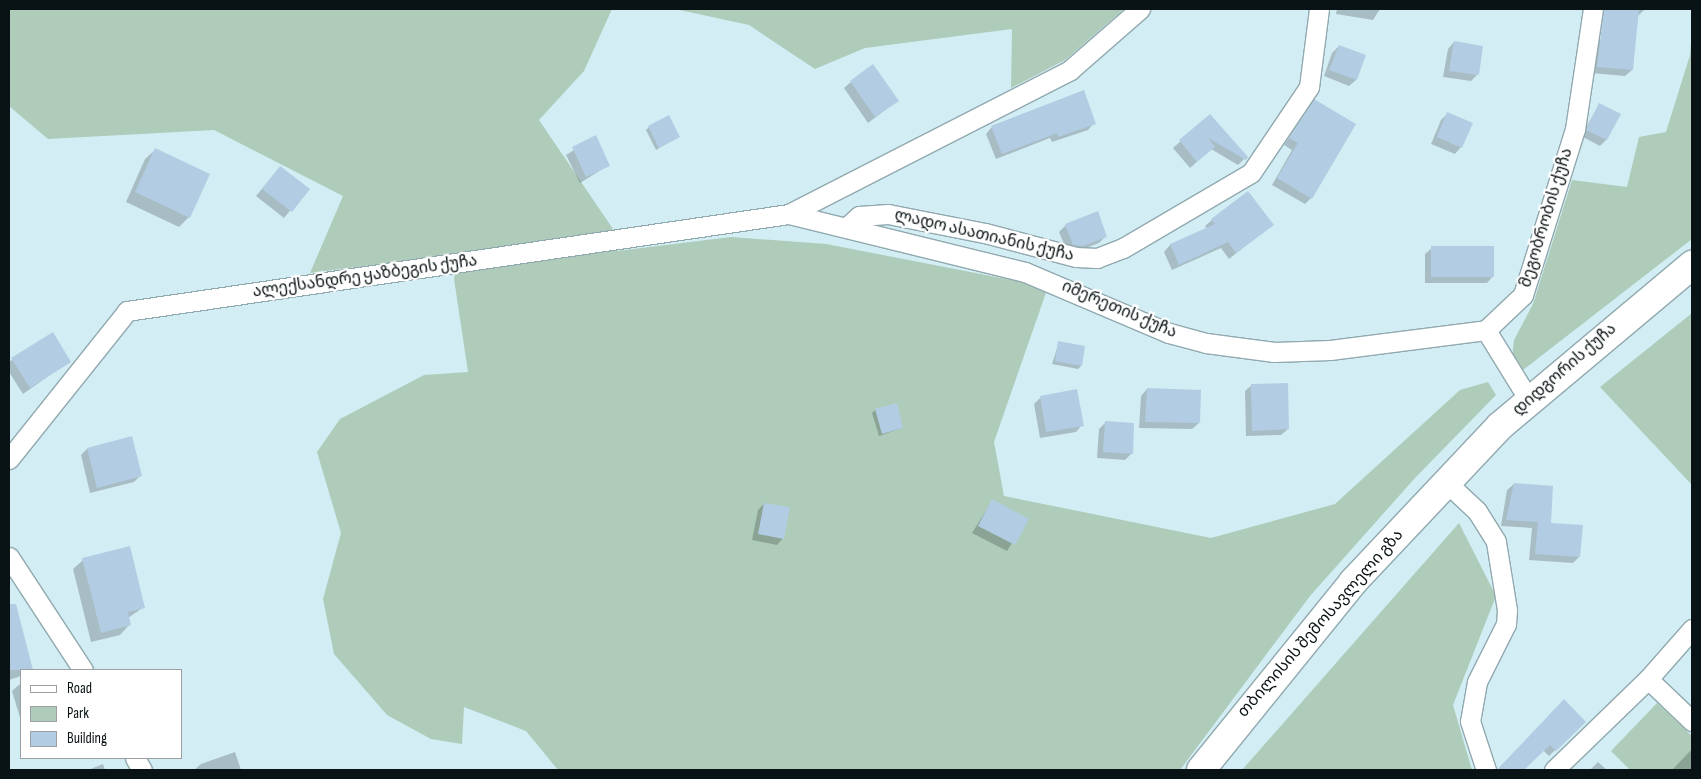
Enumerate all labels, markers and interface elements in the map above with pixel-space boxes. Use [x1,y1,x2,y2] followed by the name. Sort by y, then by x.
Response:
[1517,146,1577,290] street label: მეგობრობის ქუჩა
[892,206,1076,266] street label: ლადო ასათიანის ქუჩა
[251,252,479,302] street label: ალექსანდრე ყაზბეგის ქუჩა
[1059,277,1179,343] street label: იმერეთის ქუჩა
[1509,320,1621,420] street label: დიდგორის ქუჩა
[1234,526,1408,722] street label: თბილისის შემოსავლელი გზა
[20,669,182,759] legend
[67,679,92,698] text: Road
[67,704,89,723] text: Park
[67,729,107,748] text: Building

